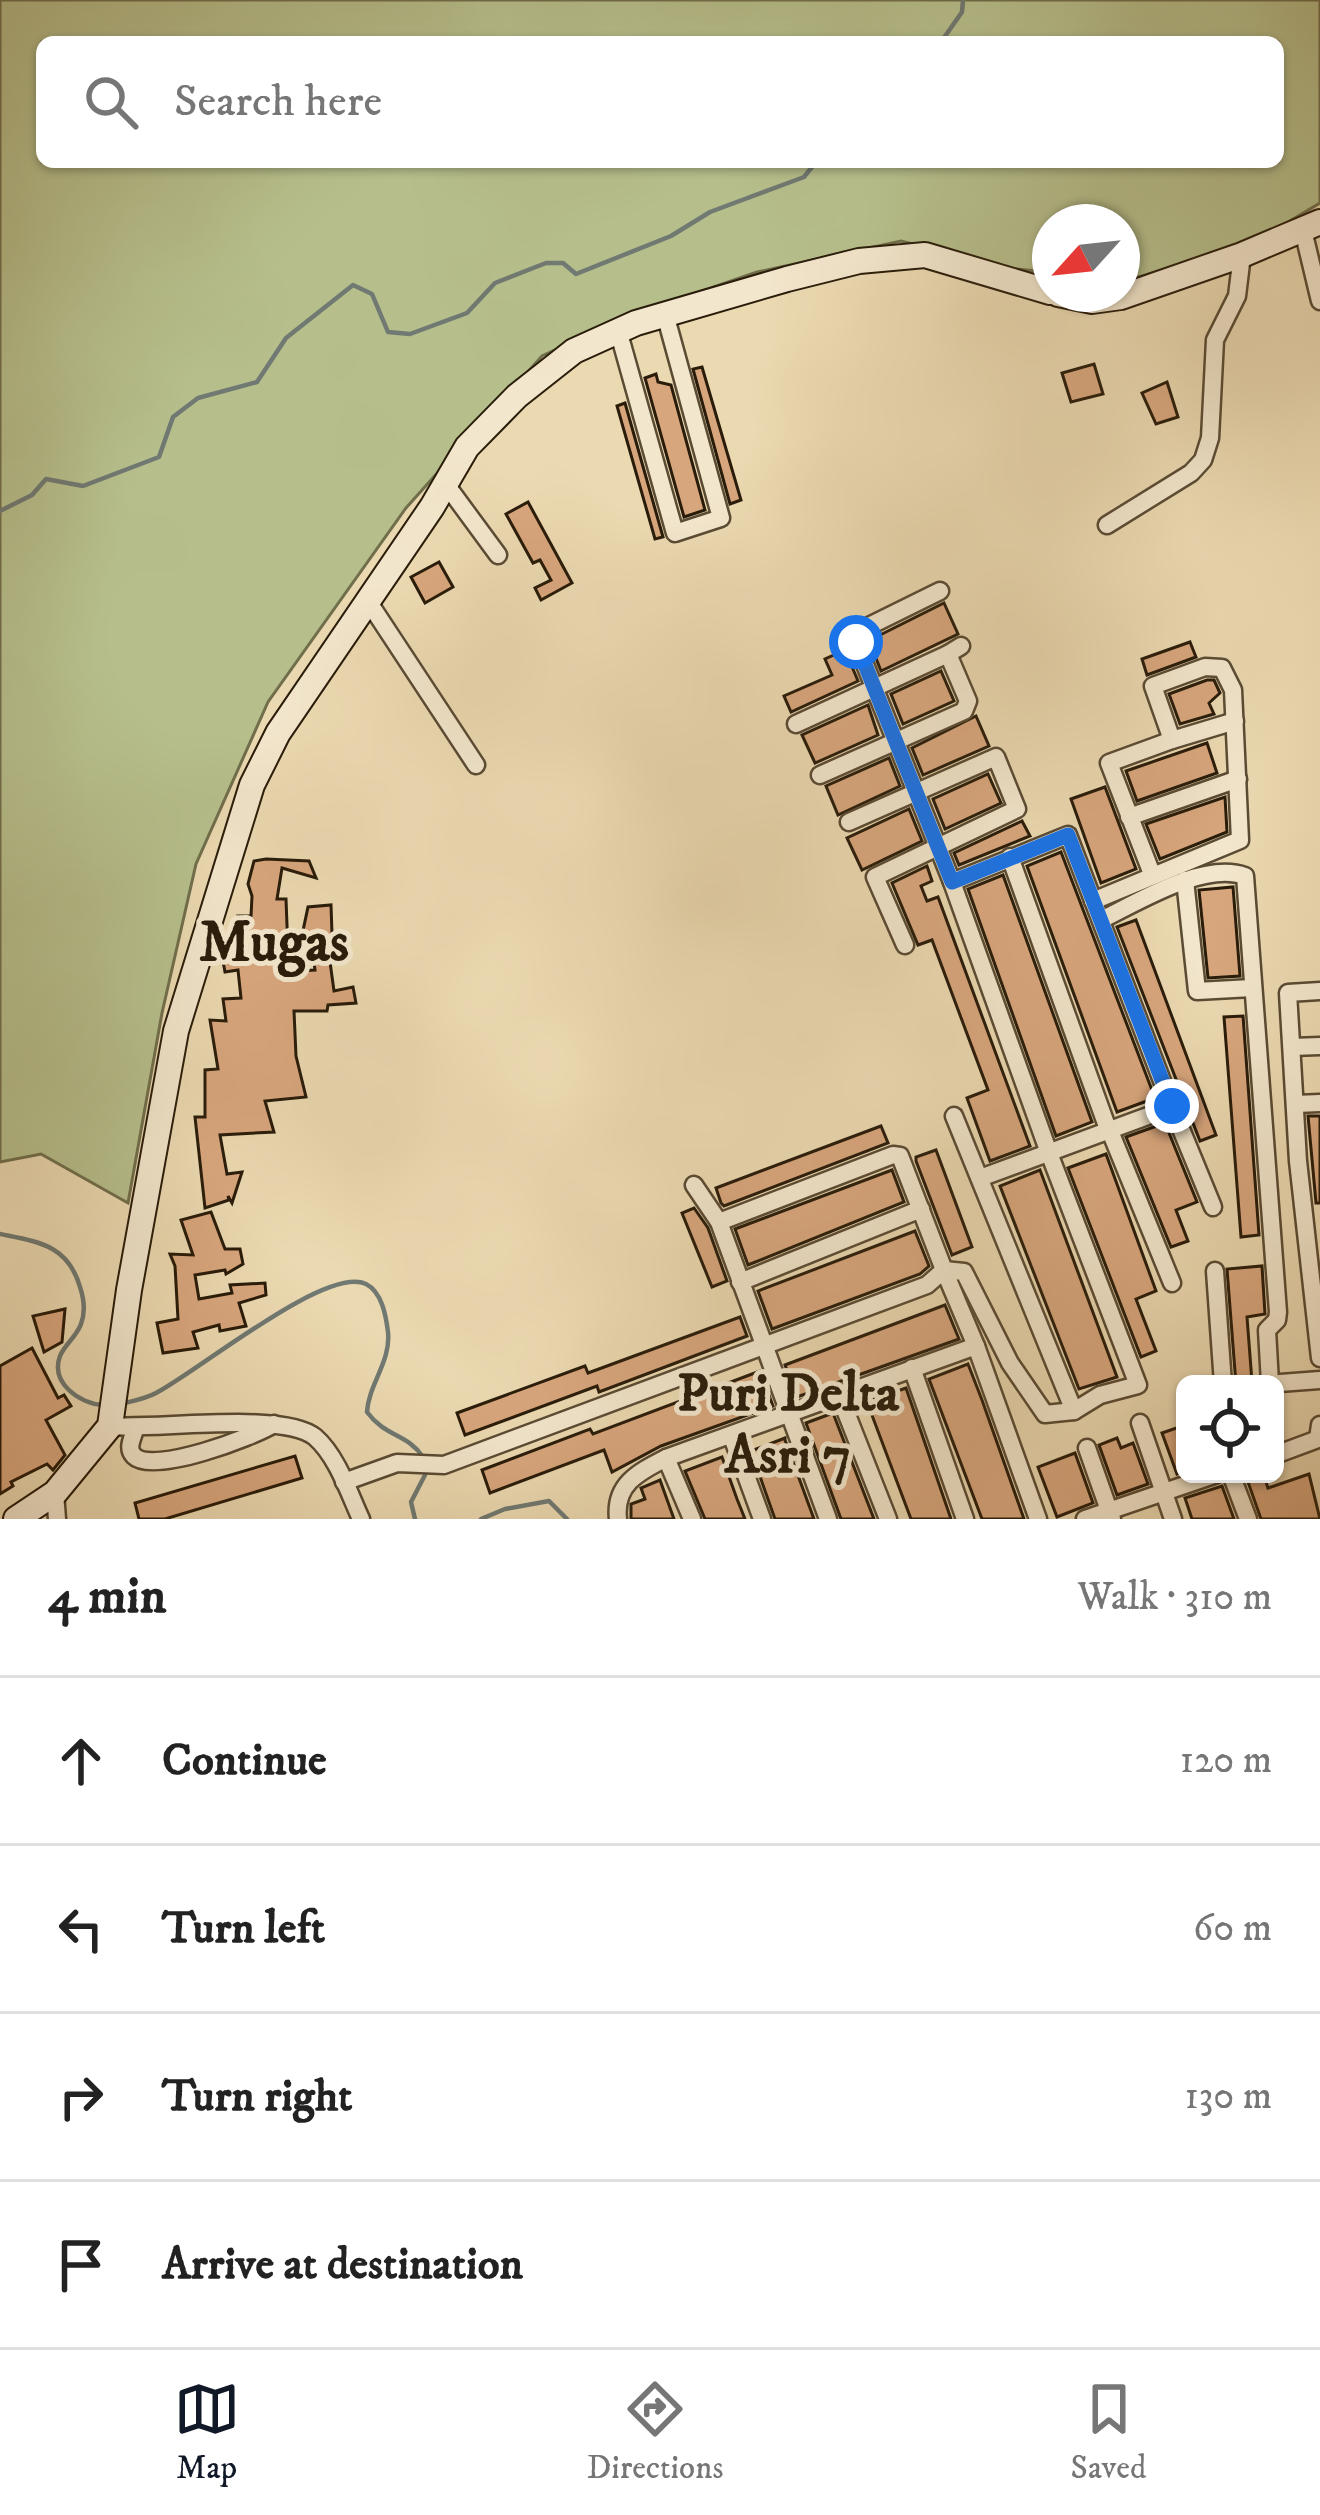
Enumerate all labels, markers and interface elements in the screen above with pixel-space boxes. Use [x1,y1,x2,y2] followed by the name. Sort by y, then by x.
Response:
[36,36,1284,168] search box
[78,69,144,135] icon: search
[174,74,382,130] text: Search here
[1032,204,1140,312] north arrow
[829,615,883,669] route start
[199,908,349,979] district label: Mugas
[1145,1079,1199,1133] route end
[677,1361,900,1490] district label: Puri Delta Asri 7
[1176,1375,1284,1483] map controls
[1176,1375,1284,1483] button: locate
[48,1565,166,1629] text: 4 min
[1077,1573,1272,1622] text: Walk · 310 m
[48,1728,114,1794] icon: ahead
[162,1733,327,1789] text: Continue
[1180,1736,1272,1785] text: 120 m
[48,1896,114,1962] icon: left
[162,1901,325,1957] text: Turn left
[1193,1904,1272,1953] text: 60 m
[48,2064,114,2130] icon: right
[162,2069,352,2125] text: Turn right
[1184,2072,1272,2121] text: 130 m
[48,2232,114,2298] icon: arrive
[162,2237,523,2293] text: Arrive at destination
[174,2376,240,2489] tab: Map
[587,2376,723,2489] tab: Directions
[1071,2376,1146,2489] tab: Saved

